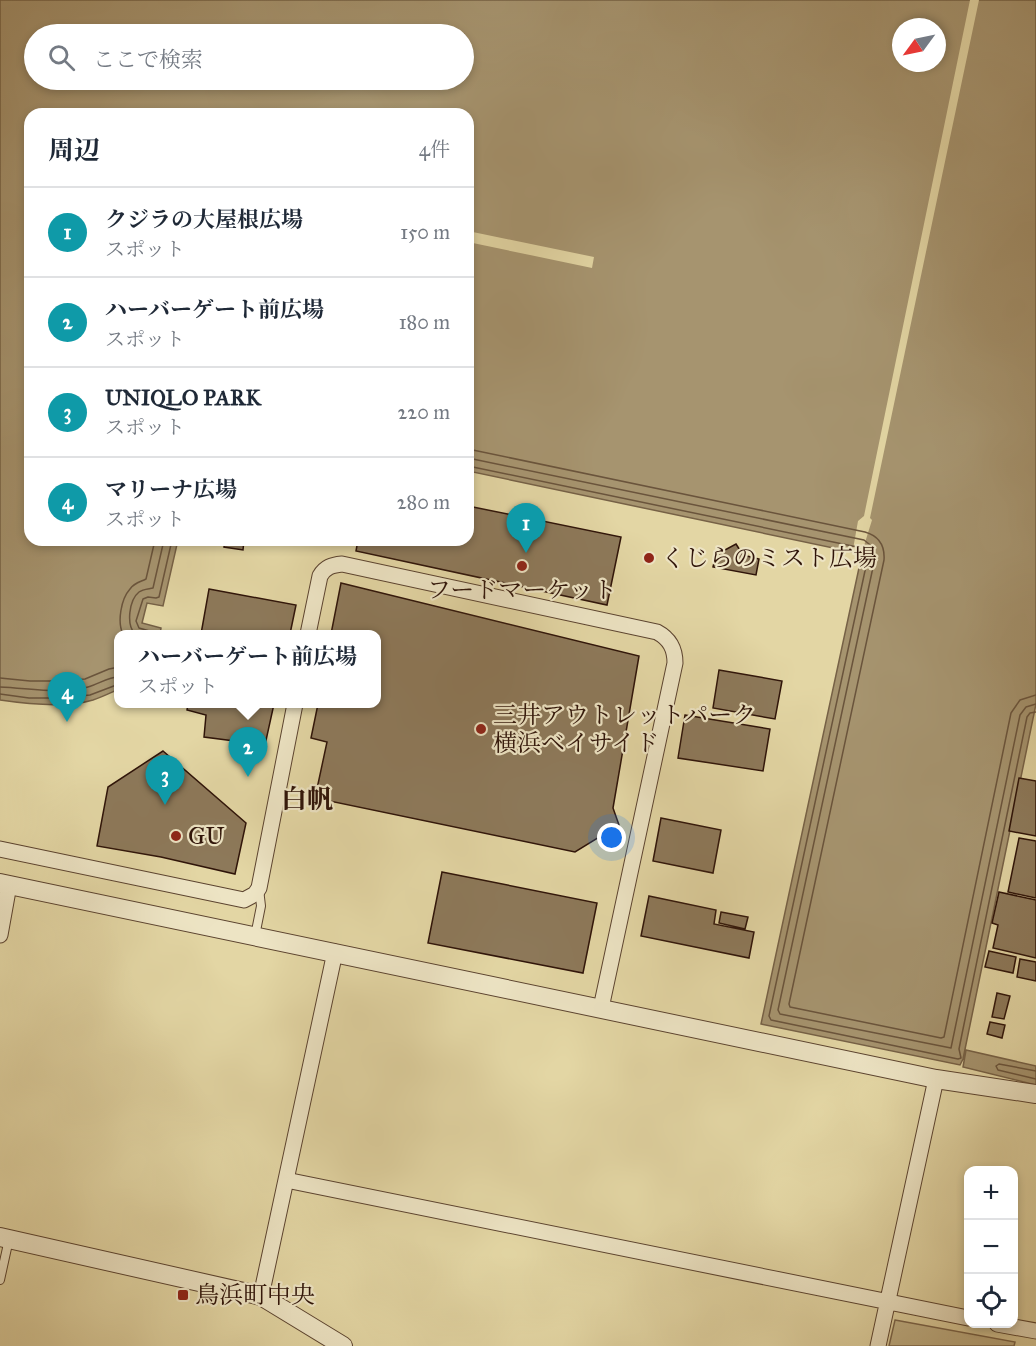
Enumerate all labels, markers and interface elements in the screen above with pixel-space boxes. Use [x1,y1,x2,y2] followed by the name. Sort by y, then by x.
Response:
[892,18,946,72] north arrow
[24,24,474,90] search box
[45,41,78,74] icon: search
[93,46,203,73] text: ここで検索
[48,134,100,166] text: 周辺
[419,137,450,161] text: 4件
[105,206,303,233] text: クジラの大屋根広場
[64,220,71,244] text: 1
[400,220,450,244] text: 150 m
[105,237,185,261] text: スポット
[105,296,324,323] text: ハーバーゲート前広場
[63,310,72,334] text: 2
[399,310,450,334] text: 180 m
[105,327,185,351] text: スポット
[105,384,261,411] text: UNIQLO PARK
[64,400,72,424] text: 3
[398,400,450,424] text: 220 m
[105,415,185,439] text: スポット
[105,476,237,503] text: マリーナ広場
[62,490,73,514] text: 4
[397,490,450,514] text: 280 m
[506,504,546,553] pin: 1
[105,507,185,531] text: スポット
[661,543,877,573] place label: くじらのミスト広場
[642,551,656,565] marker: くじらのミスト広場
[515,559,529,573] marker: フードマーケット
[427,575,617,605] place label: フードマーケット
[114,630,381,708] popup
[138,643,357,670] text: ハーバーゲート前広場
[48,672,86,722] pin: 4
[138,674,218,698] text: スポット
[493,700,756,758] place label: 三井アウトレットパーク 横浜ベイサイド
[474,722,488,736] marker: 三井アウトレットパーク 横浜ベイサイド
[228,728,268,777] pin: 2
[146,756,184,805] pin: 3
[281,783,333,815] district label: 白帆
[188,821,225,851] place label: GU
[597,823,626,852] your location
[169,829,183,843] marker: GU
[964,1166,1018,1328] map controls
[964,1166,1018,1220] button: +
[964,1220,1018,1274] button: −
[964,1274,1018,1328] button: locate
[195,1280,315,1310] place label: 鳥浜町中央
[176,1288,190,1302] marker: 鳥浜町中央

